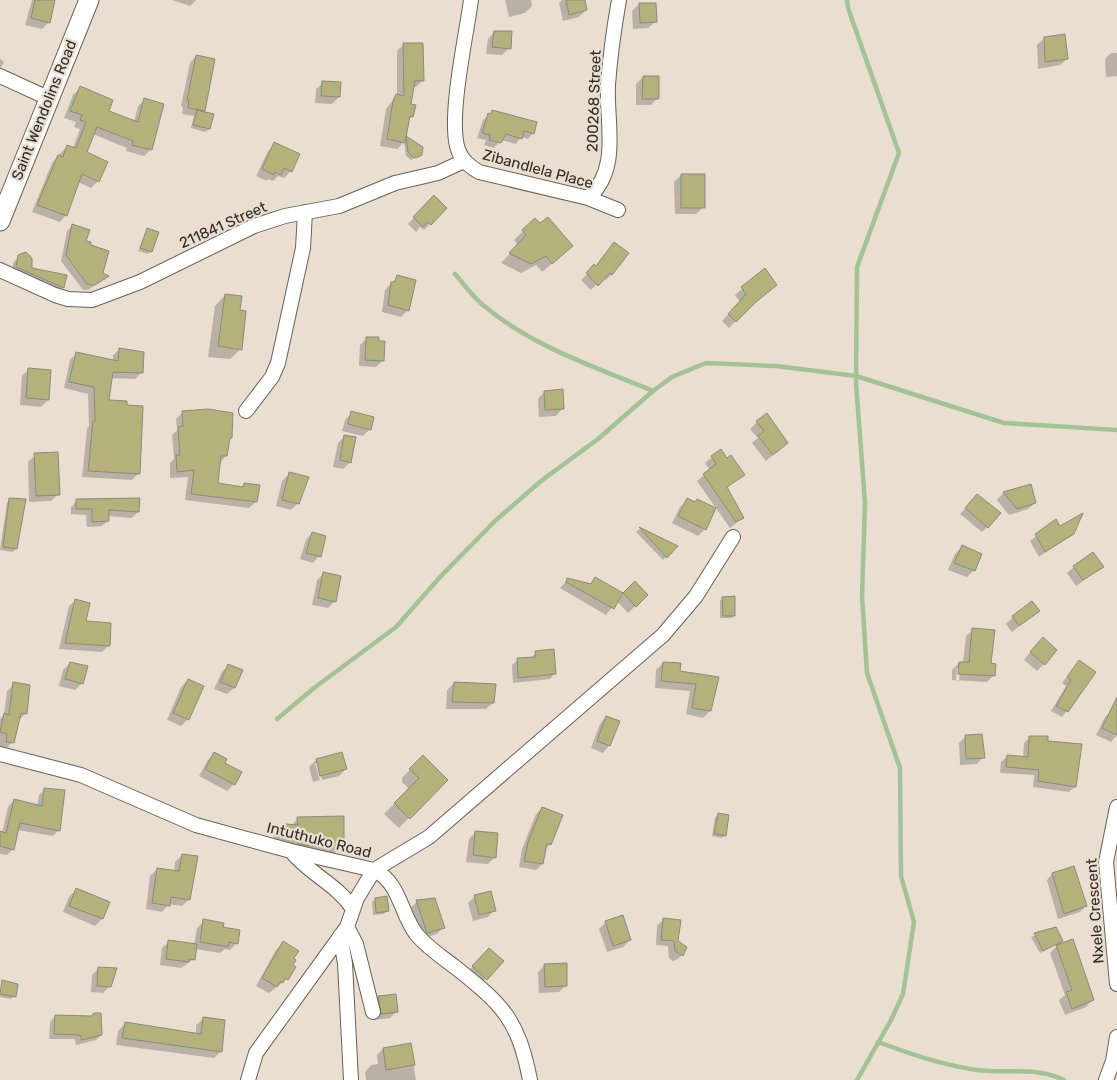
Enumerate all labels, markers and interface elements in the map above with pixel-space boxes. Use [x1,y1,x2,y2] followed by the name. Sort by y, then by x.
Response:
[8,37,80,183] street label: Saint Wendolins Road
[583,49,605,152] street label: 200268 Street
[481,146,595,192] street label: Zibandlela Place
[177,198,270,252] street label: 211841 Street
[265,818,373,862] street label: Intuthuko Road
[1082,858,1108,964] street label: Nxele Crescent

